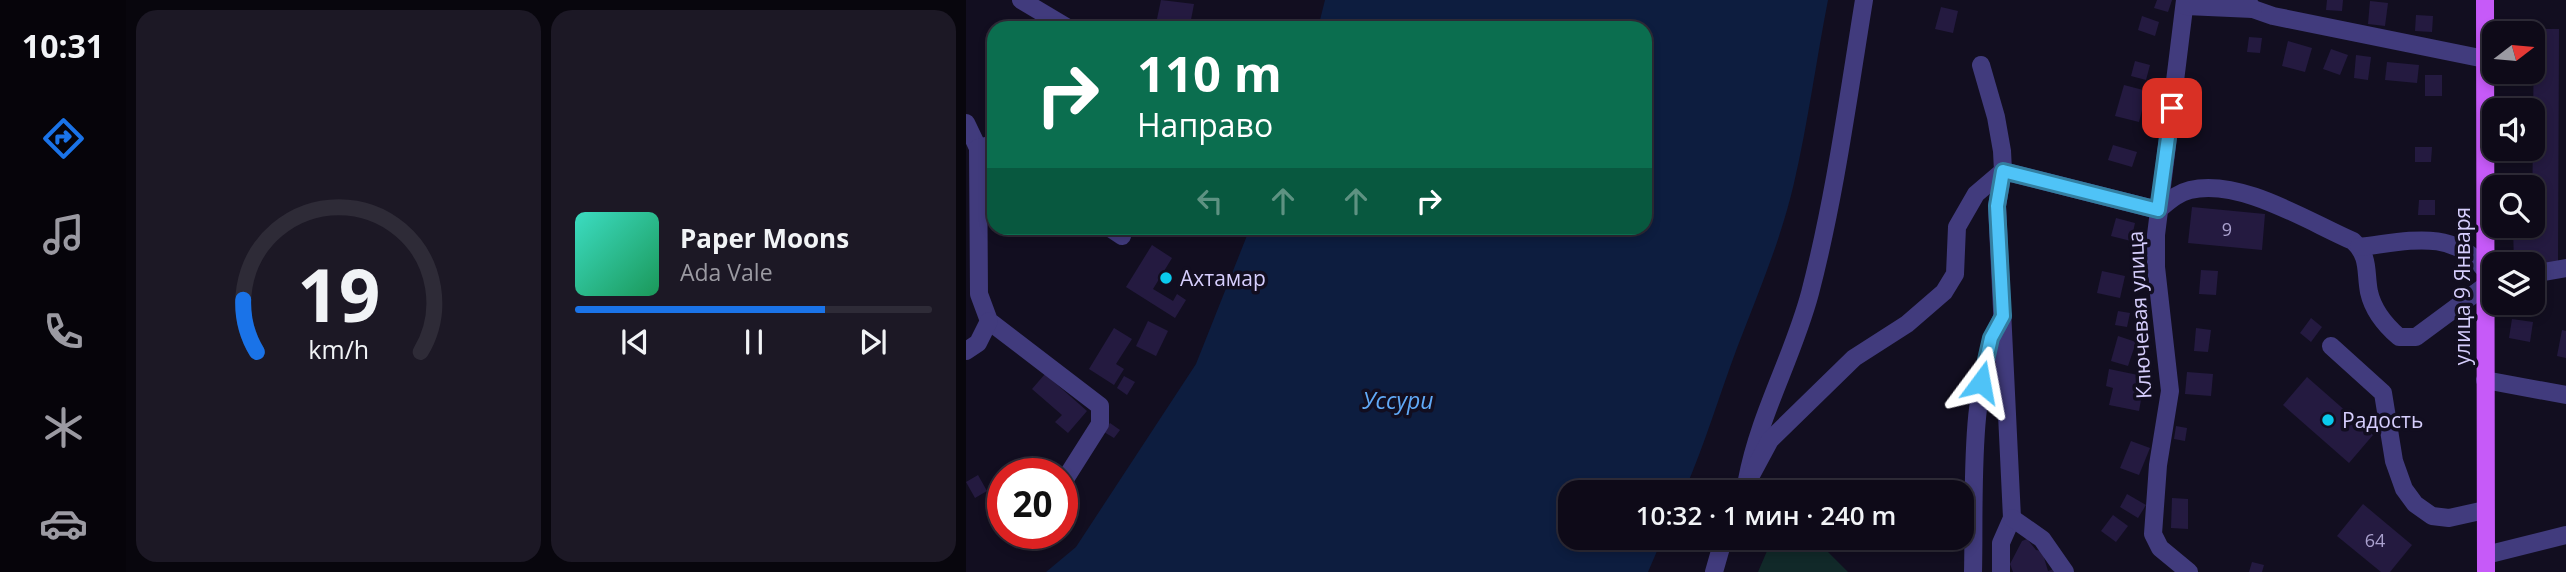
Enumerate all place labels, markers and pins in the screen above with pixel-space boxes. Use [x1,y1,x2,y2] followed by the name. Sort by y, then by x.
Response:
[2142,78,2202,138] pin
[1180,264,1266,292] place label: Ахтамар
[1158,270,1174,286] marker: Ахтамар
[2342,406,2423,434] place label: Радость
[2320,412,2336,428] marker: Радость

